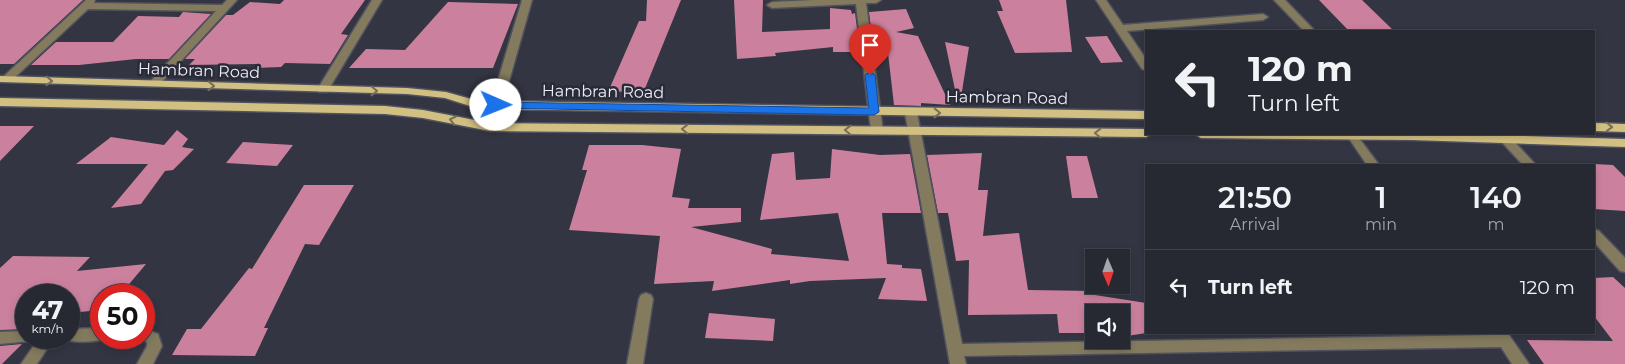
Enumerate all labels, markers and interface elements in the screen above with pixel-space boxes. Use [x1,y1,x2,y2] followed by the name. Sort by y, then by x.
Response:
[849,24,891,75] pin
[856,31,884,59] icon: arrive
[1248,47,1353,90] text: 120 m
[1165,50,1230,115] icon: left
[138,59,260,82] street label: Hambran Road
[45,76,53,86] one-way arrow
[469,78,521,130] position arrow
[208,81,215,91] one-way arrow
[542,81,664,102] street label: Hambran Road
[370,86,378,96] one-way arrow
[946,87,1068,108] street label: Hambran Road
[1248,90,1340,117] text: Turn left
[934,108,941,118] one-way arrow
[449,116,458,126] one-way arrow
[1606,122,1614,132] one-way arrow
[681,124,688,134] one-way arrow
[843,125,851,135] one-way arrow
[1093,128,1101,138] one-way arrow
[1218,179,1292,216] text: 21:50
[1375,179,1387,216] text: 1
[1470,179,1522,216] text: 140
[1230,215,1280,234] text: Arrival
[1365,215,1397,234] text: min
[1487,215,1504,234] text: m
[1085,249,1130,294] north arrow
[1085,249,1130,349] map controls
[1165,273,1193,301] icon: left
[1208,276,1293,299] text: Turn left
[1520,276,1575,299] text: 120 m
[90,284,155,349] speed limit sign: 50
[32,295,63,325] text: 47
[1085,304,1130,349] button: sound
[31,321,64,336] text: km/h

